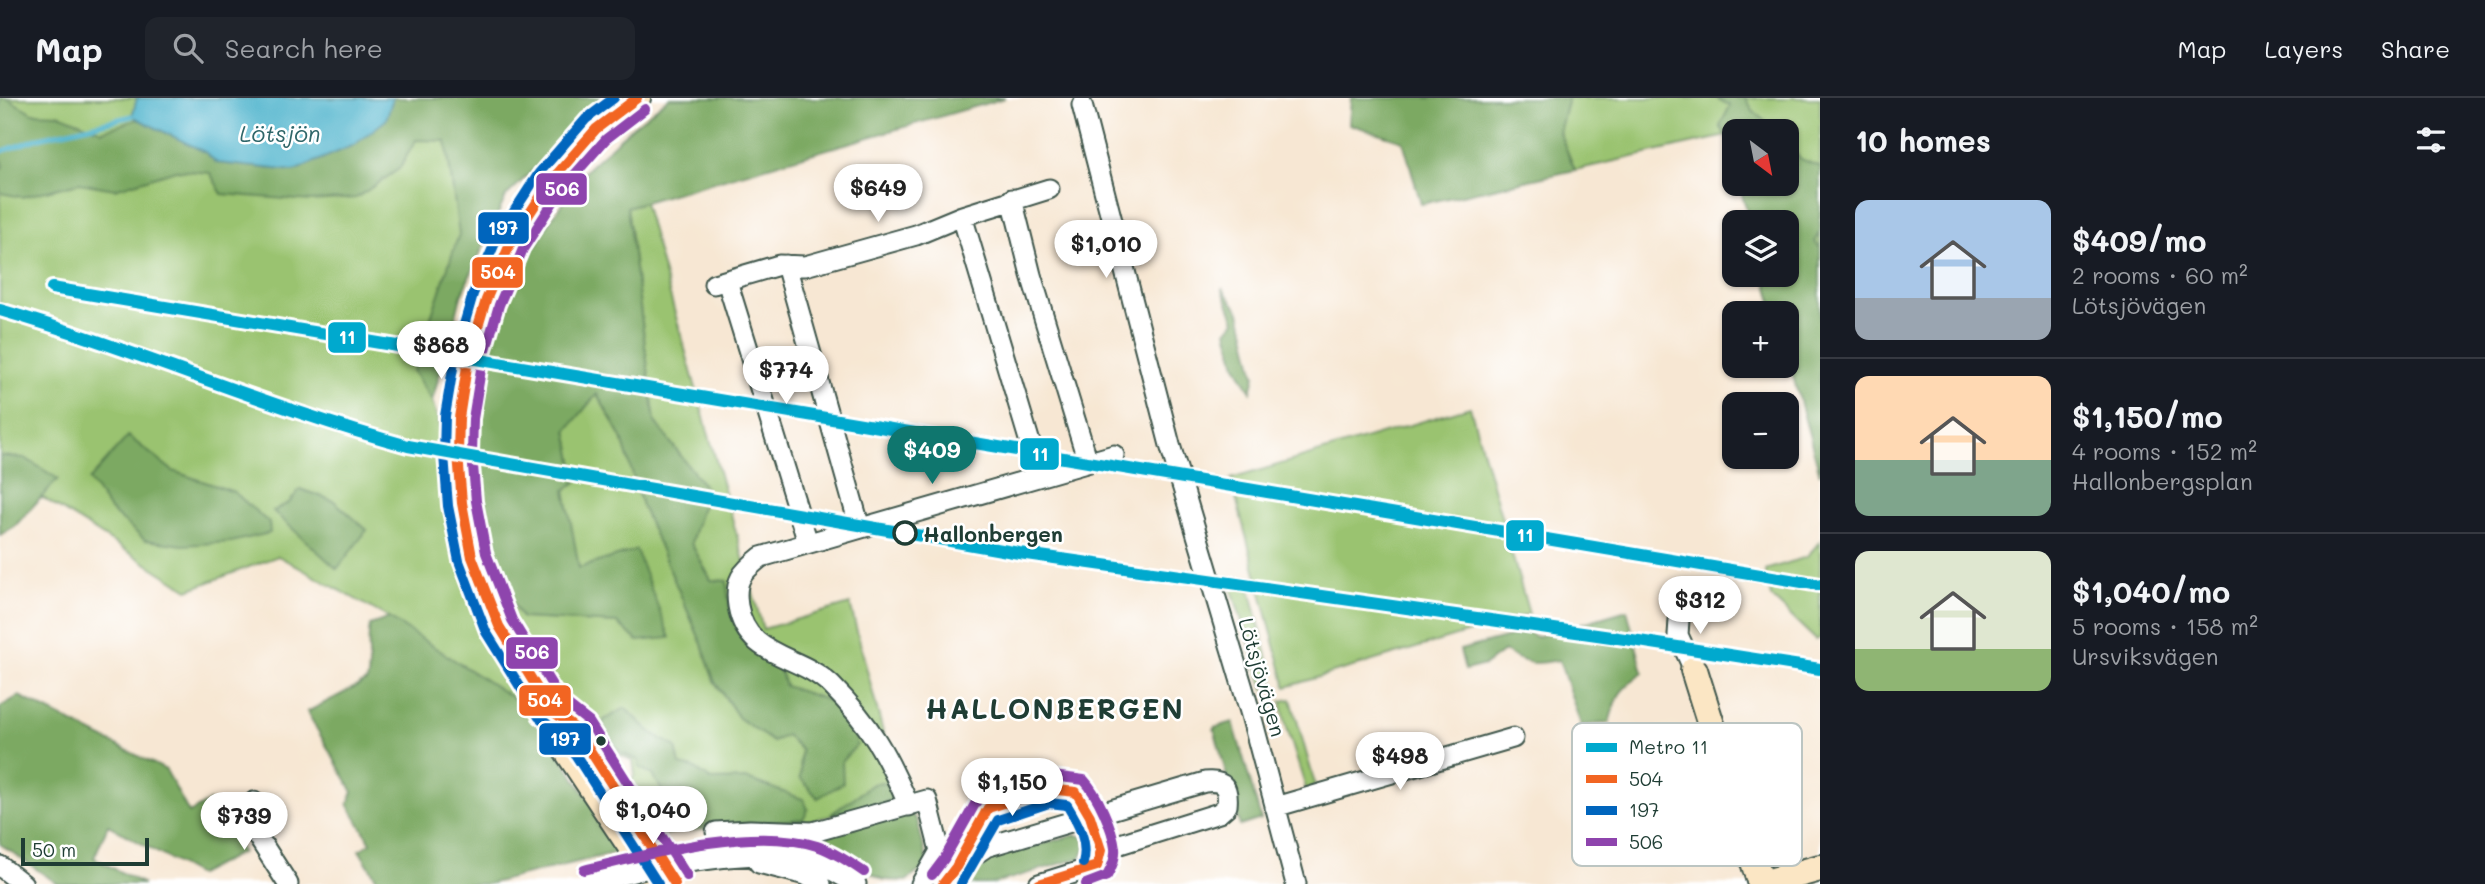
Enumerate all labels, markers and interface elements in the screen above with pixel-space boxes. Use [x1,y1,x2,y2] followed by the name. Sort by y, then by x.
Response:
[145,17,635,80] search box
[35,27,103,70] text: Map
[169,29,207,67] icon: search
[225,31,383,65] text: Search here
[2178,33,2226,64] text: Map
[2264,33,2343,64] text: Layers
[2381,33,2450,64] text: Share
[239,118,321,148] water label: Lötsjön
[1722,119,1799,196] north arrow
[1722,119,1799,469] map controls
[1855,120,1991,160] text: 10 homes
[2412,121,2450,159] icon: filters
[837,164,919,224] pin: $649
[535,172,588,206] line badge: 506
[850,172,906,202] text: $649
[545,176,579,201] text: 506
[1722,210,1799,287] button: layers
[477,211,530,245] line badge: 197
[488,215,519,240] text: 197
[1049,220,1163,280] pin: $1,010
[2072,220,2206,260] text: $409/mo
[1070,228,1142,258] text: $1,010
[1911,228,1995,312] icon: home
[471,256,524,289] line badge: 504
[480,259,516,284] text: 504
[2072,260,2248,290] text: 2 rooms · 60 m²
[2072,290,2206,320] text: Lötsjövägen
[1722,301,1799,378] button: +
[327,321,367,354] line badge: 11
[400,322,482,381] pin: $868
[339,324,355,349] text: 11
[413,329,469,359] text: $868
[745,346,827,406] pin: $774
[759,354,813,384] text: $774
[1722,392,1799,469] button: −
[2072,396,2223,436] text: $1,150/mo
[1911,404,1995,488] icon: home
[891,426,973,486] pin: $409
[903,434,961,464] text: $409
[2072,436,2257,466] text: 4 rooms · 152 m²
[1019,437,1060,471] line badge: 11
[1032,441,1048,466] text: 11
[2072,466,2253,496] text: Hallonbergsplan
[1505,519,1545,552] line badge: 11
[923,520,1063,547] place label: Hallonbergen
[893,521,917,545] marker: Hallonbergen
[1517,522,1533,547] text: 11
[2072,571,2230,611] text: $1,040/mo
[1659,576,1741,636] pin: $312
[1911,579,1995,663] icon: home
[1674,584,1726,614] text: $312
[2072,611,2258,641] text: 5 rooms · 158 m²
[1233,614,1293,740] street label: Lötsjövägen
[505,636,559,670] line badge: 506
[515,639,549,664] text: 506
[2072,641,2219,671] text: Ursviksvägen
[518,684,572,717] line badge: 504
[527,687,563,712] text: 504
[925,690,1185,726] district label: HALLONBERGEN
[538,722,592,756] line badge: 197
[1572,723,1802,866] legend
[550,726,581,751] text: 197
[1359,732,1441,792] pin: $498
[594,734,608,748] unlabelled marker
[1629,734,1708,759] text: Metro 11
[1372,740,1428,770] text: $498
[955,758,1069,818] pin: $1,150
[977,766,1047,796] text: $1,150
[1629,766,1663,791] text: 504
[596,786,710,846] pin: $1,040
[203,792,285,852] pin: $739
[615,794,691,824] text: $1,040
[1629,797,1659,822] text: 197
[217,800,271,830] text: $739
[1629,829,1663,854] text: 506
[21,835,149,867] scale bar
[32,837,76,862] text: 50 m

